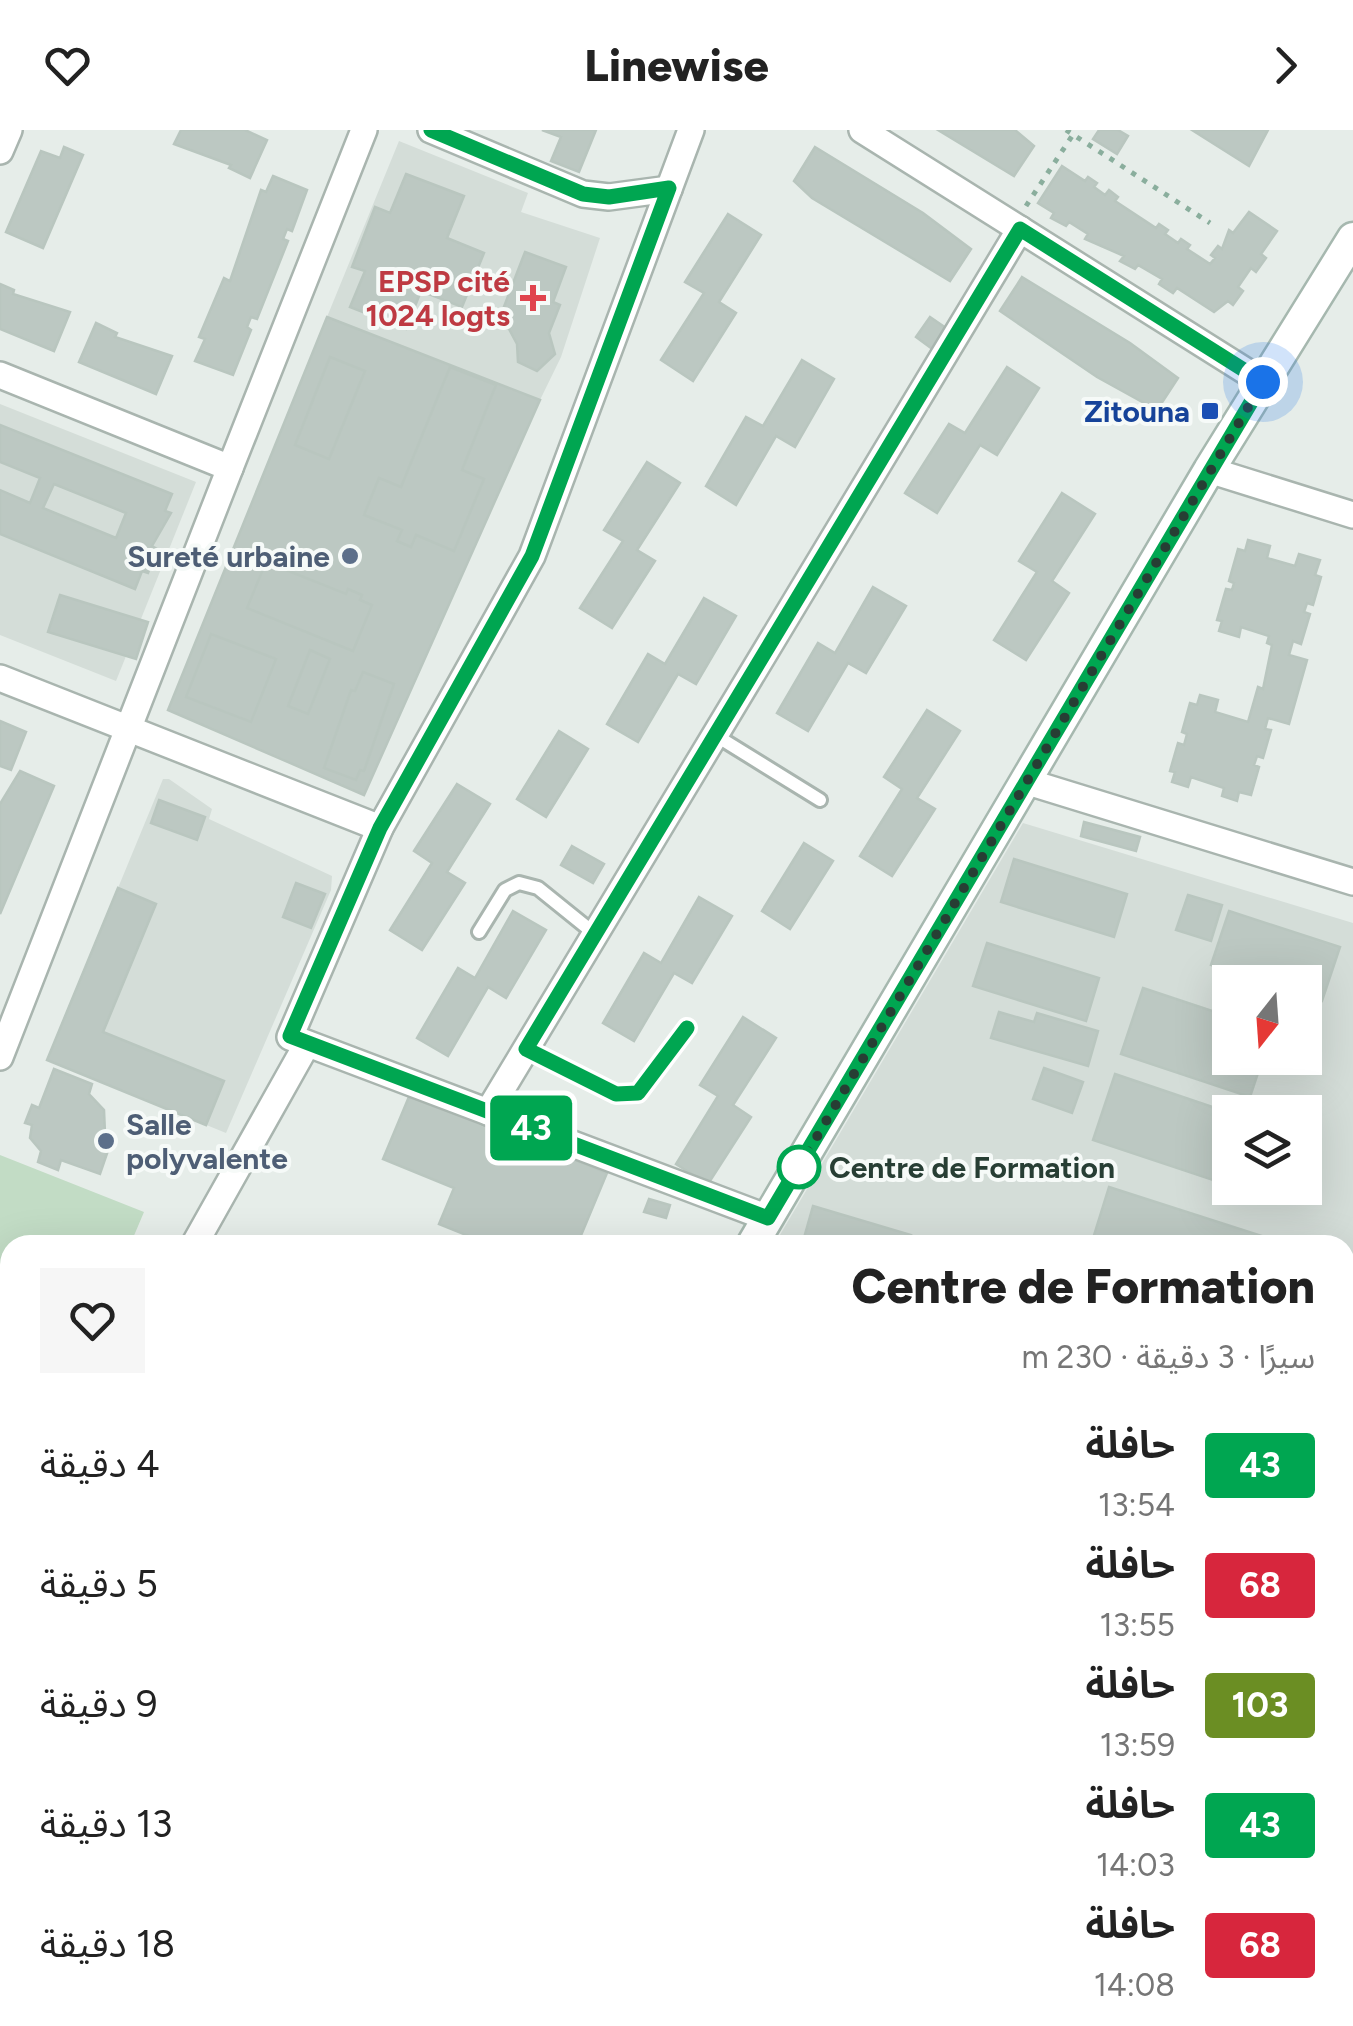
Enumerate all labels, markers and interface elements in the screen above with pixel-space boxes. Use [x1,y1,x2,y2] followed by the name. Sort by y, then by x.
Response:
[40,38,95,93] icon: heart
[584,38,769,92] text: Linewise
[1258,38,1313,93] icon: forward
[366,263,510,334] place label: EPSP cité 1024 logts
[520,285,546,311] marker: EPSP cité 1024 logts
[1238,357,1288,407] your location
[1084,393,1190,430] place label: Zitouna
[1199,400,1221,422] marker: Zitouna
[127,538,330,575] place label: Sureté urbaine
[339,545,361,567] marker: Sureté urbaine
[1212,965,1322,1075] north arrow
[1212,965,1322,1205] map controls
[1212,1095,1322,1205] button: layers
[486,1096,576,1160] line badge: 43
[126,1106,288,1177] place label: Salle polyvalente
[510,1107,552,1149] text: 43
[95,1130,117,1152] marker: Salle polyvalente
[778,1146,820,1188] marker: Centre de Formation
[829,1149,1115,1186] place label: Centre de Formation
[852,1257,1315,1315] text: Centre de Formation
[40,1268,145,1373] button: heart
[1021,1338,1315,1376] text: سيرًا · 3 دقيقة · 230 m
[1086,1422,1175,1468] text: حافلة
[40,1441,160,1487] text: 4 دقيقة
[1239,1444,1281,1486] text: 43
[1098,1486,1175,1524] text: 13:54
[1086,1542,1175,1588] text: حافلة
[40,1561,158,1607] text: 5 دقيقة
[1239,1564,1281,1606] text: 68
[1099,1606,1175,1644] text: 13:55
[1086,1662,1175,1708] text: حافلة
[40,1681,157,1727] text: 9 دقيقة
[1232,1684,1288,1726] text: 103
[1100,1726,1175,1764] text: 13:59
[1086,1782,1175,1828] text: حافلة
[40,1801,172,1847] text: 13 دقيقة
[1239,1804,1281,1846] text: 43
[1096,1846,1175,1884] text: 14:03
[1086,1902,1175,1948] text: حافلة
[40,1921,175,1967] text: 18 دقيقة
[1239,1924,1281,1966] text: 68
[1094,1966,1175,2004] text: 14:08

